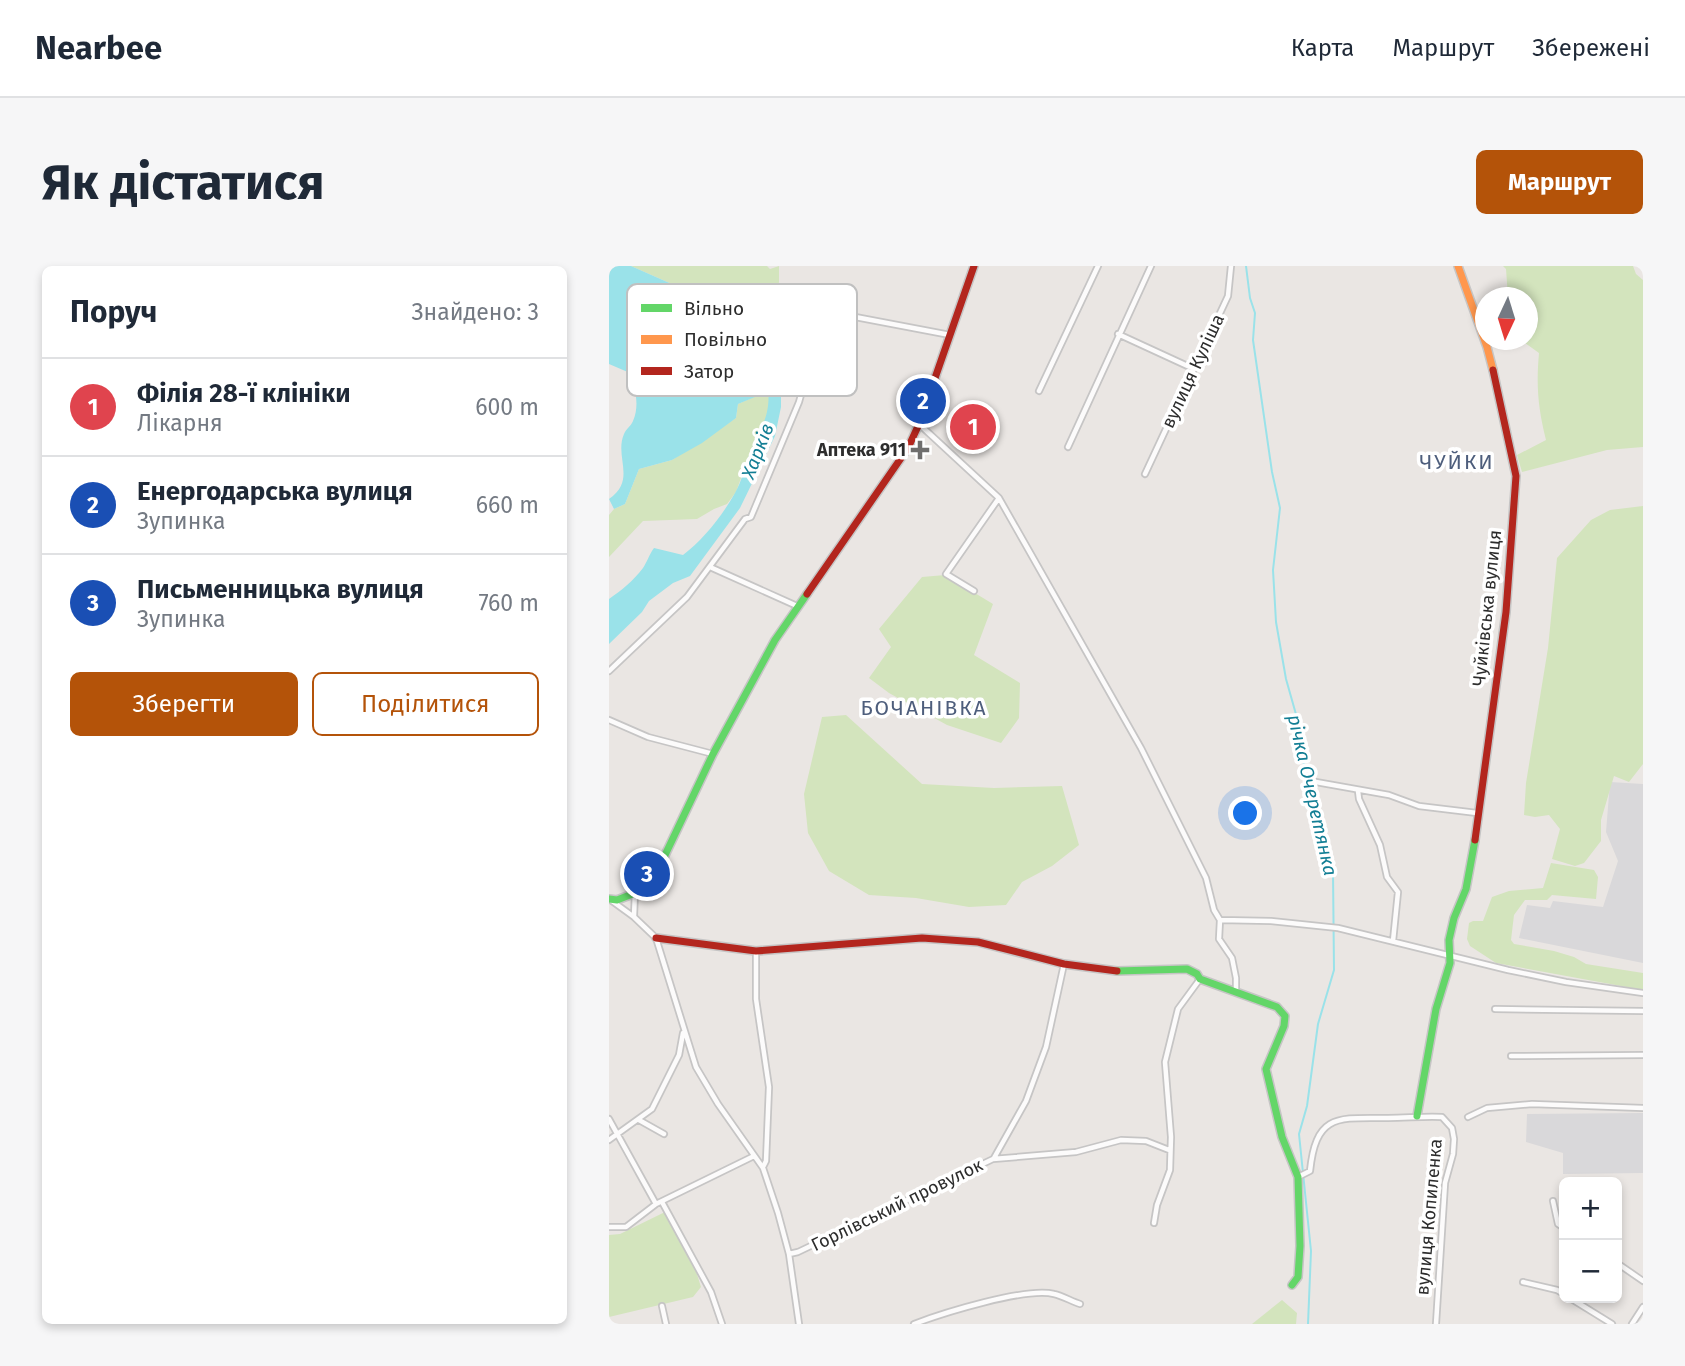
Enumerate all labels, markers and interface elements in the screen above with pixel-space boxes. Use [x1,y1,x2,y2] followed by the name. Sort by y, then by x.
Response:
[35,28,162,68] text: Nearbee
[1291,34,1354,62] text: Карта
[1392,34,1494,62] text: Маршрут
[1532,34,1650,62] text: Збережені
[1476,150,1643,214] button: Маршрут
[42,153,325,212] text: Як дістатися
[627,284,857,396] legend
[1475,287,1538,350] north arrow
[70,294,157,330] text: Поруч
[684,297,744,320] text: Вільно
[412,298,539,326] text: Знайдено: 3
[1157,310,1229,432] street label: вулиця Куліша
[684,328,767,351] text: Повільно
[684,360,734,383] text: Затор
[900,375,946,427] pin: 2
[137,378,351,409] text: Філія 28-ї клініки
[88,393,98,421] text: 1
[475,393,539,421] text: 600 m
[950,401,996,453] pin: 1
[137,409,223,437] text: Лікарня
[736,420,778,483] water label: Харків
[816,439,906,461] place label: Аптека 911
[912,442,928,458] marker: Аптека 911
[1419,449,1495,475] district label: ЧУЙКИ
[137,476,413,507] text: Енергодарська вулиця
[87,491,99,519] text: 2
[476,491,539,519] text: 660 m
[137,507,225,535] text: Зупинка
[1468,529,1506,687] street label: Чуйківська вулиця
[137,574,424,605] text: Письменницька вулиця
[87,589,99,617] text: 3
[478,589,539,617] text: 760 m
[137,605,225,633] text: Зупинка
[70,672,298,736] button: Зберегти
[312,672,539,736] button: Поділитися
[860,695,988,721] district label: БОЧАНІВКА
[1283,712,1342,878] water label: річка Очеретянка
[1228,796,1262,830] your location
[624,848,670,900] pin: 3
[1411,1138,1447,1296] street label: вулиця Копиленка
[808,1154,987,1256] street label: Горлівський провулок
[1559,1177,1622,1303] map controls
[1559,1177,1622,1240] button: +
[1559,1240,1622,1303] button: −

